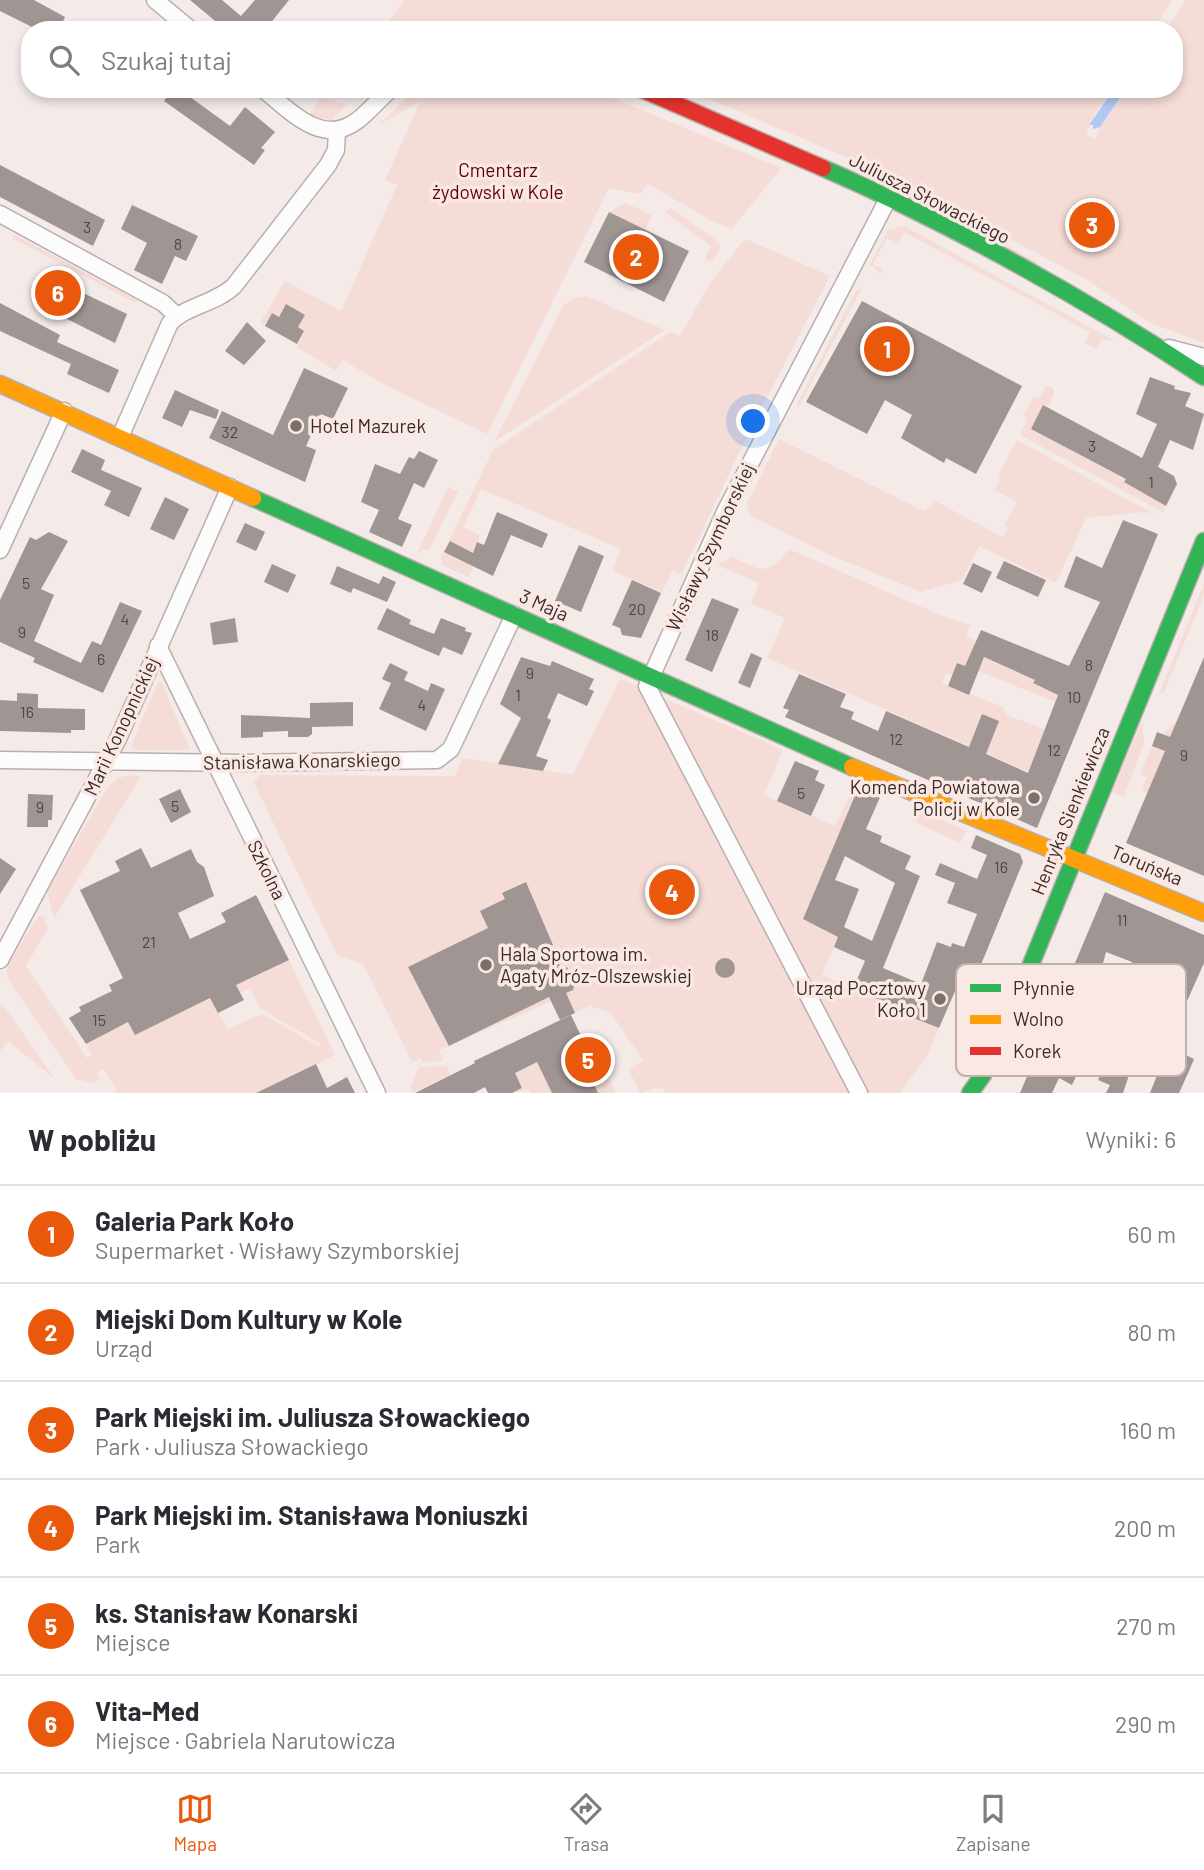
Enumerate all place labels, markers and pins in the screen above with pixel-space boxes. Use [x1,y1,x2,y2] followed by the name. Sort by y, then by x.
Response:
[1069,199,1115,251] pin: 3
[613,231,659,283] pin: 2
[35,267,81,319] pin: 6
[864,323,910,375] pin: 1
[310,414,426,437] place label: Hotel Mazurek
[288,418,304,434] marker: Hotel Mazurek
[850,775,1020,820] place label: Komenda Powiatowa Policji w Kole
[1026,790,1042,806] marker: Komenda Powiatowa Policji w Kole
[649,866,695,918] pin: 4
[500,942,692,987] place label: Hala Sportowa im. Agaty Mróz-Olszewskiej
[478,957,494,973] marker: Hala Sportowa im. Agaty Mróz-Olszewskiej
[796,976,926,1021] place label: Urząd Pocztowy Koło 1
[932,991,948,1007] marker: Urząd Pocztowy Koło 1
[565,1034,611,1086] pin: 5

